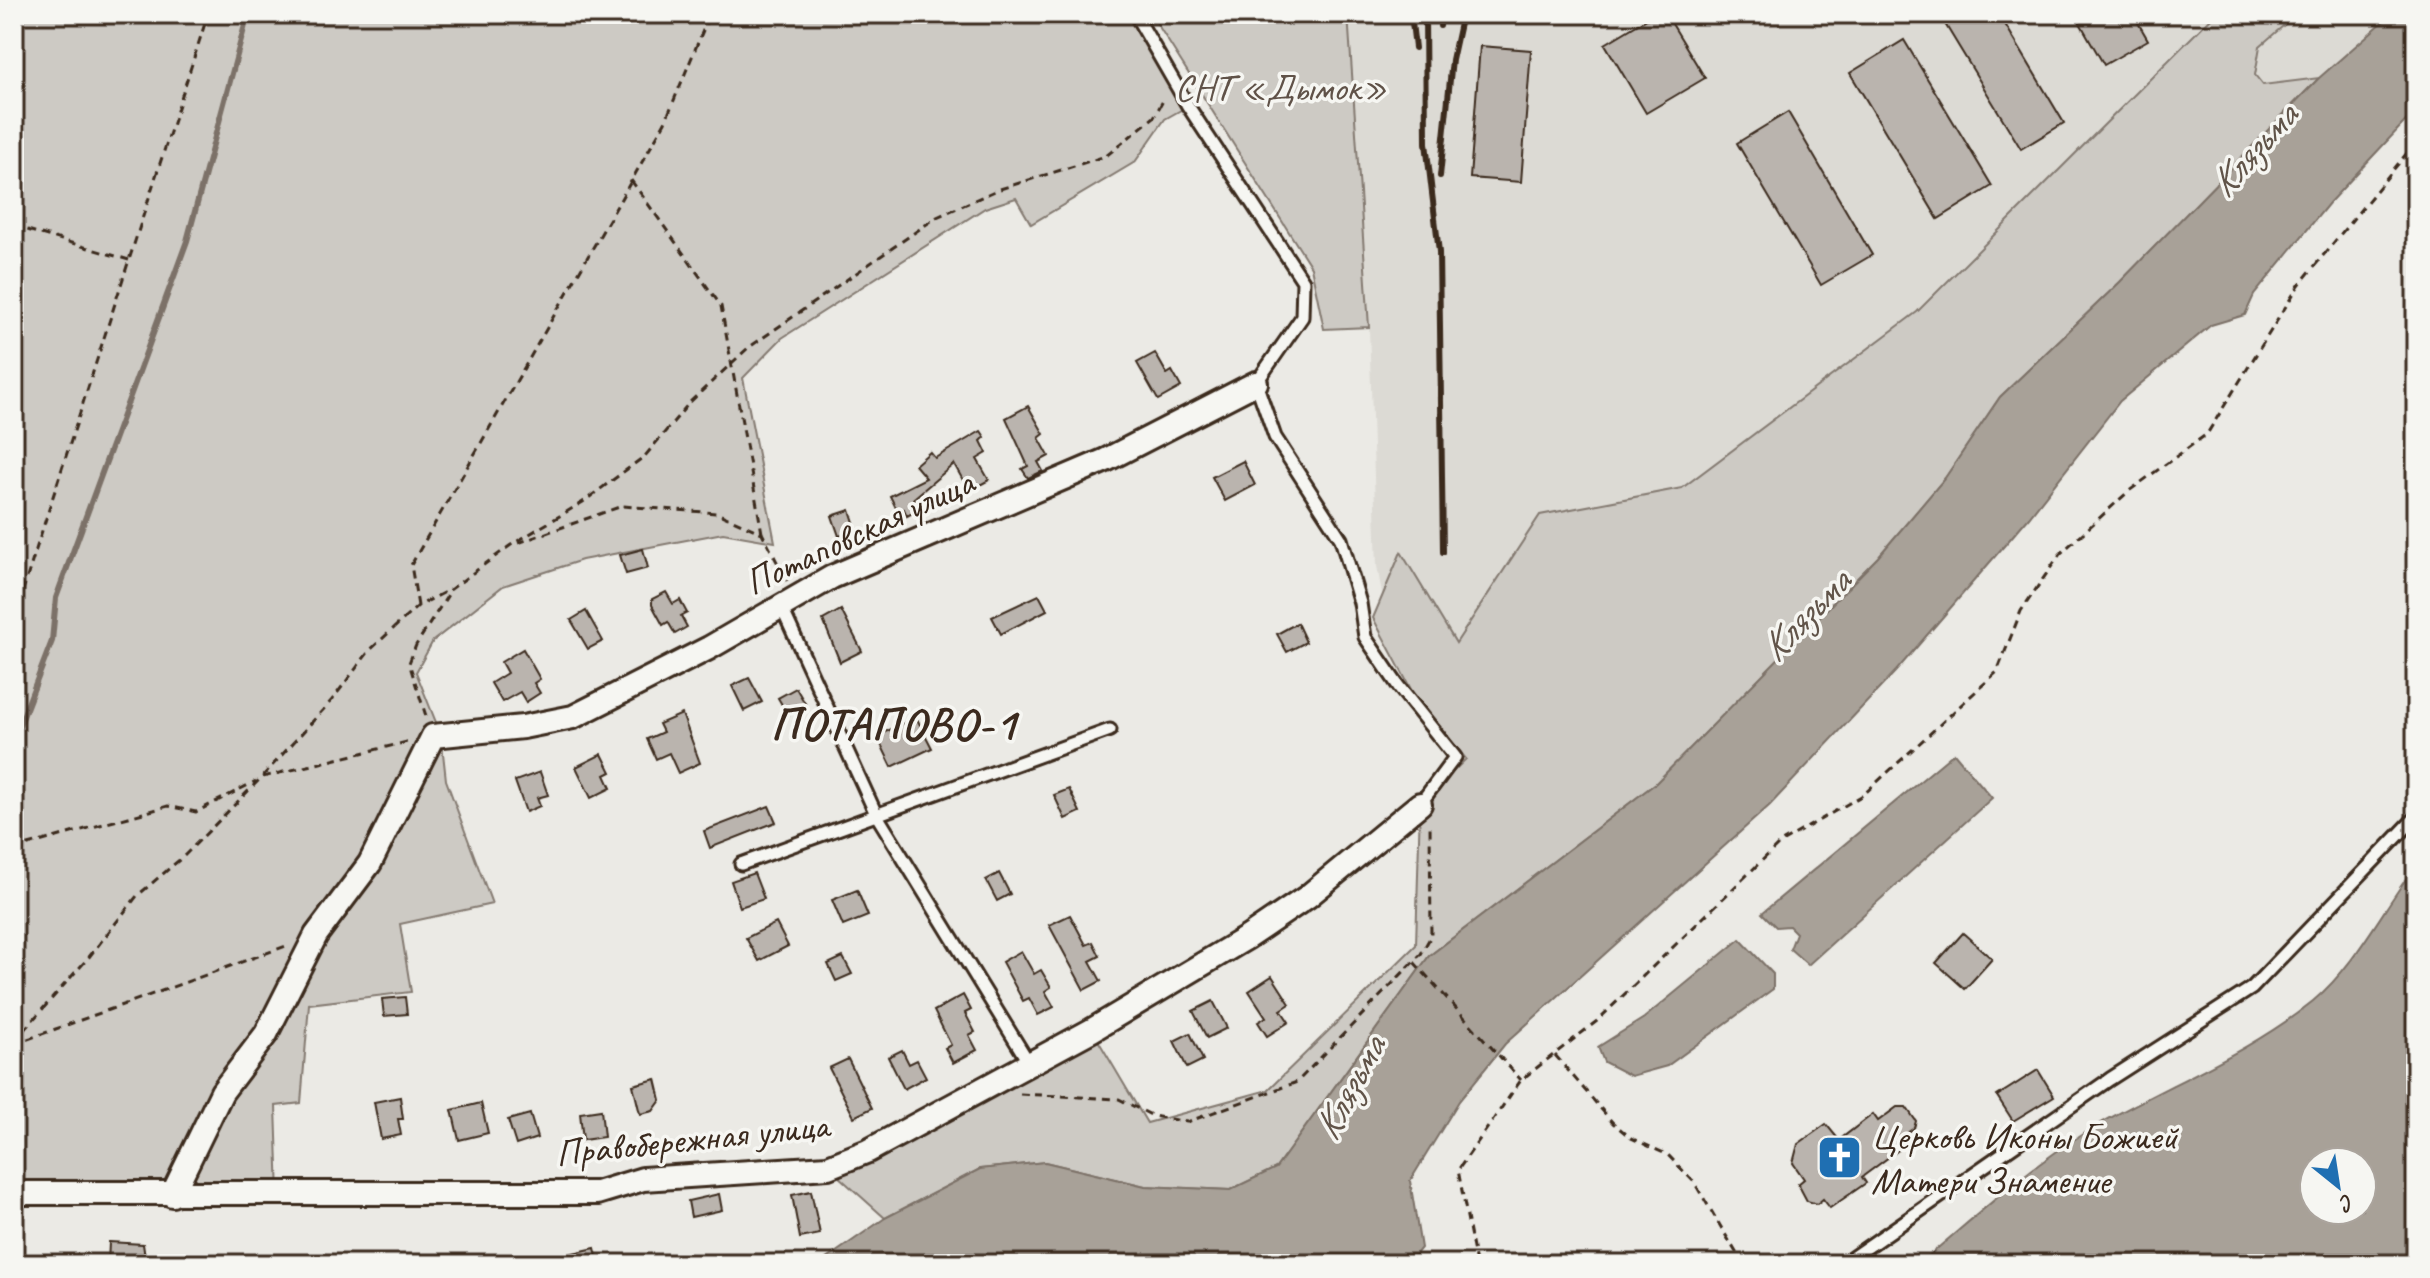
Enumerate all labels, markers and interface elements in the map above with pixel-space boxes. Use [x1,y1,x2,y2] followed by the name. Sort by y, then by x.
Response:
[1175,64,1387,111] park label: СНТ «Дымок»
[2198,90,2311,207] water label: Клязьма
[737,457,983,605] street label: Потаповская улица
[1749,555,1864,672] water label: Клязьма
[771,695,1020,753] district label: ПОТАПОВО-1
[1301,1024,1399,1148] water label: Клязьма
[553,1101,834,1177] street label: Правобережная улица
[1871,1113,2179,1204] place label: Церковь Иконы Божией Матери Знамение
[1816,1134,1864,1182] church icon: Церковь Иконы Божией Матери Знамение
[2298,1146,2378,1226] north arrow
[2333,1188,2359,1219] text: С

